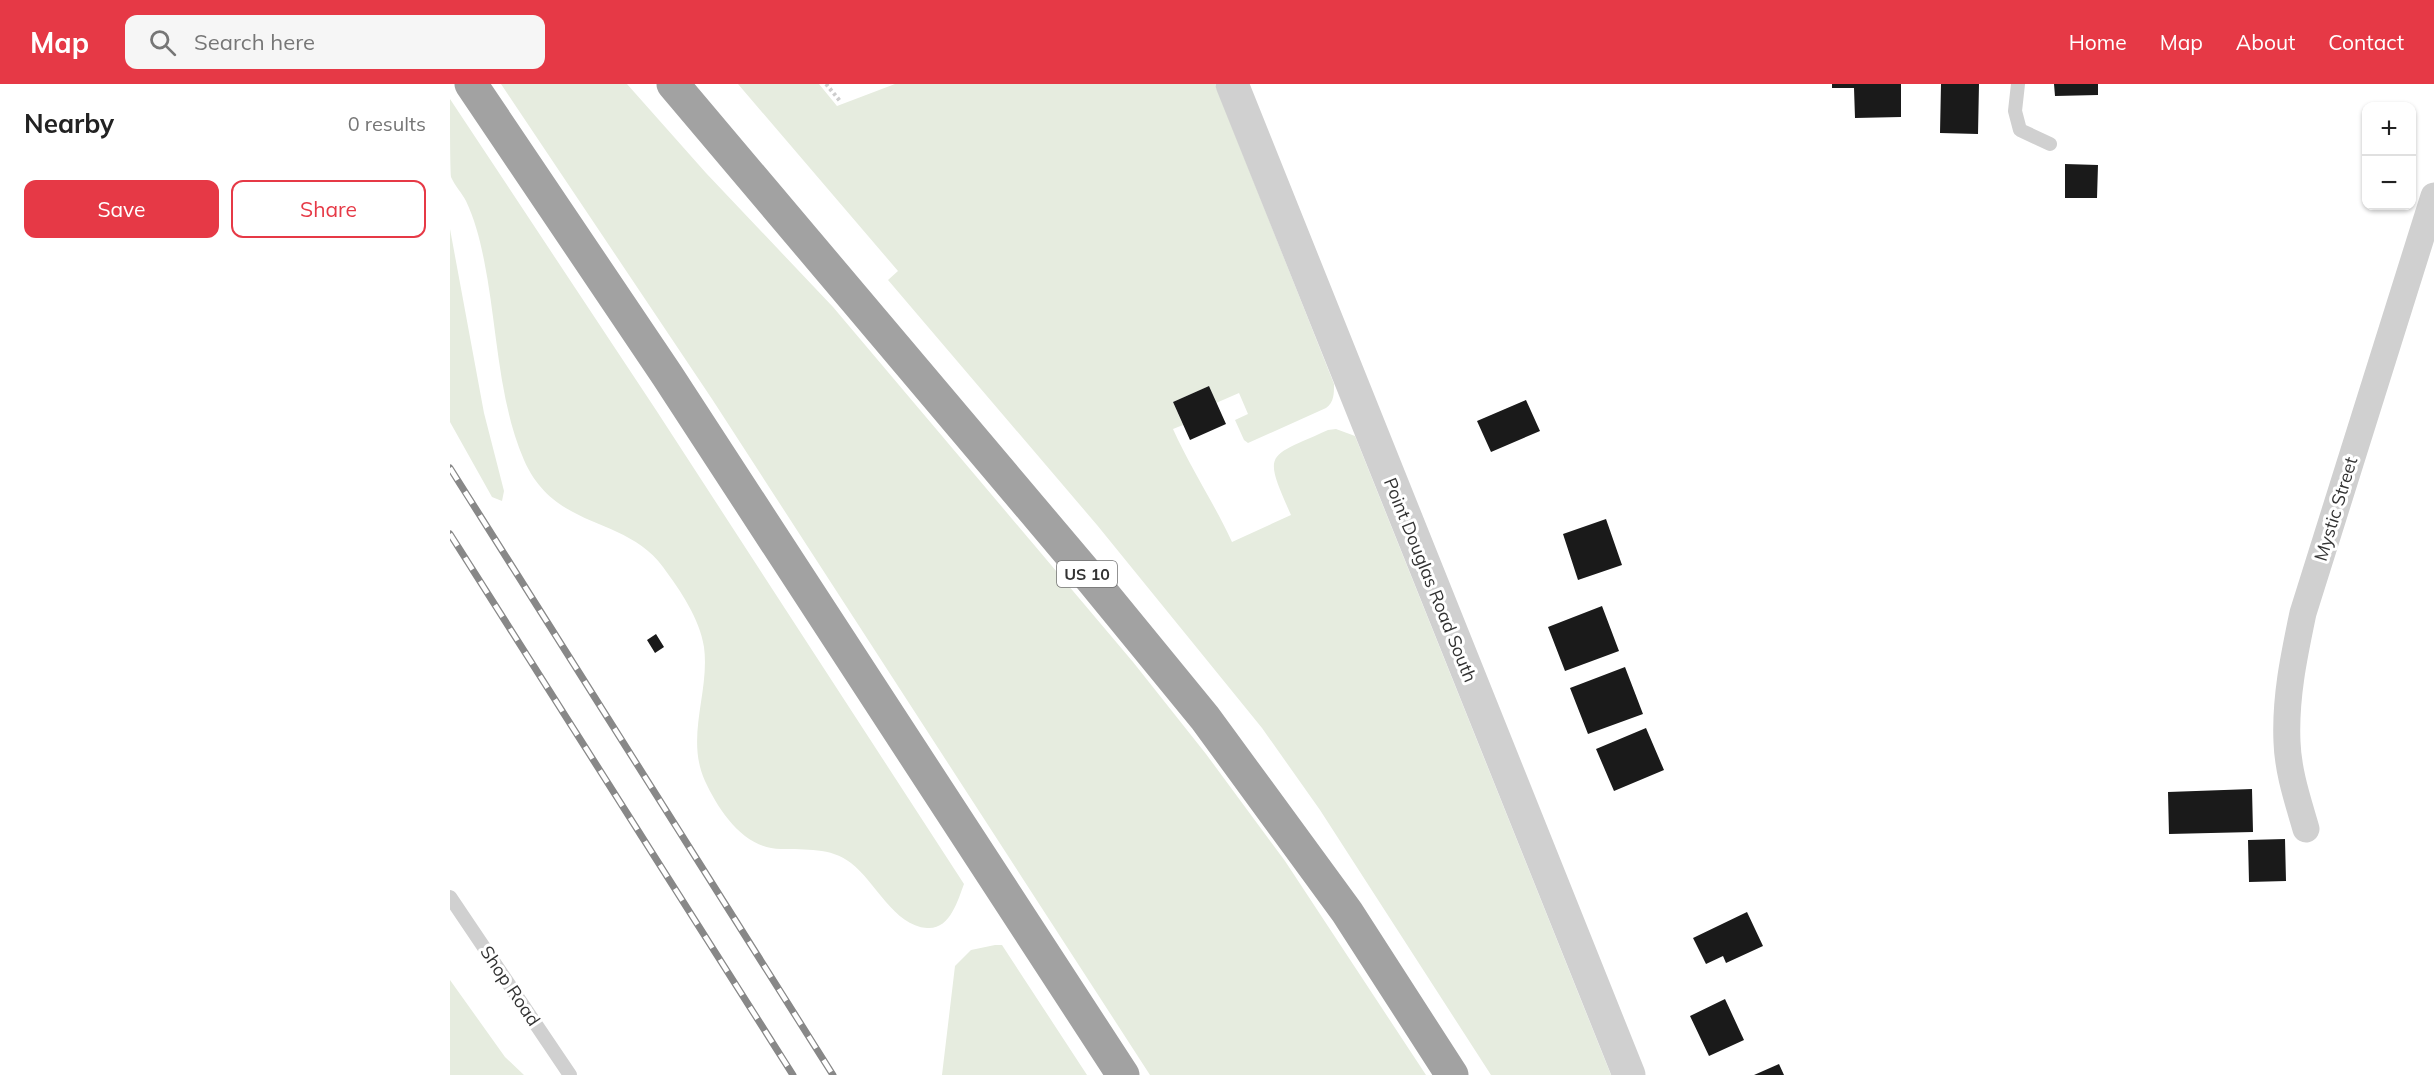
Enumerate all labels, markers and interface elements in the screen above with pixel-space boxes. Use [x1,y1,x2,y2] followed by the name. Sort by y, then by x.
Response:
[125,15,545,69] search box
[30,25,89,60] text: Map
[146,26,179,59] icon: search
[194,28,315,56] text: Search here
[2069,29,2127,55] text: Home
[2160,29,2203,55] text: Map
[2236,29,2295,55] text: About
[2328,29,2404,55] text: Contact
[2362,102,2416,210] map controls
[2362,102,2416,156] button: +
[24,107,114,140] text: Nearby
[348,111,426,136] text: 0 results
[2362,156,2416,210] button: −
[24,180,219,238] button: Save
[231,180,426,238] button: Share
[2309,454,2362,564] street label: Mystic Street
[1379,474,1482,685] street label: Point Douglas Road South
[1057,561,1117,587] road number: US 10
[475,941,546,1030] street label: Shop Road

